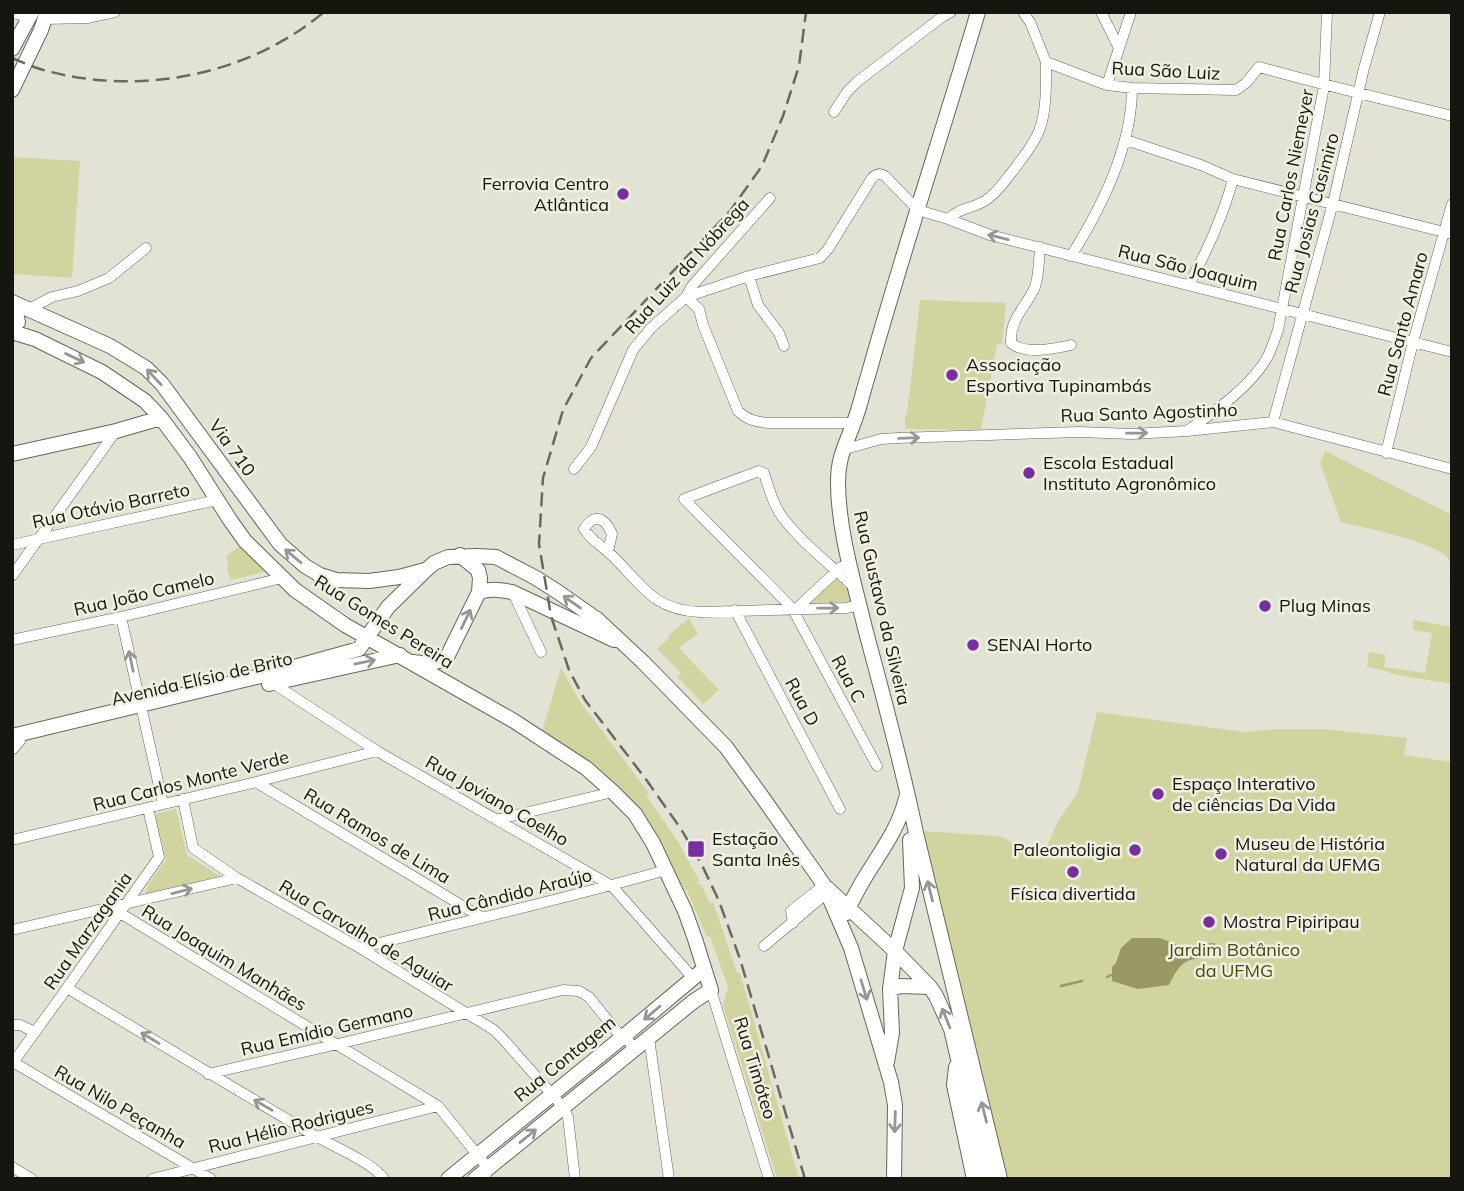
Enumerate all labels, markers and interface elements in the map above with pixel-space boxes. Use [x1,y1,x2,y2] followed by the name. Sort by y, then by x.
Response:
[1111,56,1221,85] street label: Rua São Luiz
[1263,87,1319,263] street label: Rua Carlos Niemeyer
[1279,130,1344,296] street label: Rua Josias Casimiro
[482,172,609,216] place label: Ferrovia Centro Atlântica
[615,186,631,202] marker: Ferrovia Centro Atlântica
[619,193,754,339] street label: Rua Luiz da Nóbrega
[987,230,1010,243] one-way arrow
[1116,239,1261,296] street label: Rua São Joaquim
[1372,249,1433,399] street label: Rua Santo Amaro
[64,352,85,366] one-way arrow
[966,353,1152,397] place label: Associação Esportiva Tupinambás
[944,367,960,383] marker: Associação Esportiva Tupinambás
[146,368,163,385] one-way arrow
[1060,398,1238,427] street label: Rua Santo Agostinho
[204,415,261,481] street label: Via 710
[1125,427,1148,440] one-way arrow
[897,431,920,444] one-way arrow
[1043,451,1216,495] place label: Escola Estadual Instituto Agronômico
[1021,465,1037,481] marker: Escola Estadual Instituto Agronômico
[30,478,192,533] street label: Rua Otávio Barreto
[849,508,916,707] street label: Rua Gustavo da Silveira
[285,548,303,564] one-way arrow
[71,566,216,621] street label: Rua João Camelo
[310,569,458,674] street label: Rua Gomes Pereira
[1279,594,1371,617] place label: Plug Minas
[563,595,582,609] one-way arrow
[1257,598,1273,614] marker: Plug Minas
[817,601,840,615] one-way arrow
[459,609,473,630] one-way arrow
[987,633,1092,656] place label: SENAI Horto
[965,637,981,653] marker: SENAI Horto
[109,646,295,711] street label: Avenida Elísio de Brito
[123,650,137,673] one-way arrow
[826,651,870,707] street label: Rua C
[353,654,376,668] one-way arrow
[780,673,825,730] street label: Rua D
[90,745,291,816] street label: Rua Carlos Monte Verde
[422,750,573,851] street label: Rua Joviano Coelho
[1172,772,1336,816] place label: Espaço Interativo de ciências Da Vida
[300,783,455,889] street label: Rua Ramos de Lima
[1150,786,1166,802] marker: Espaço Interativo de ciências Da Vida
[712,827,800,871] place label: Estação Santa Inês
[1235,832,1385,876] place label: Museu de História Natural da UFMG
[1013,838,1121,861] place label: Paleontoligia
[686,839,706,859] marker: Estação Santa Inês
[1127,842,1143,858] marker: Paleontoligia
[1213,846,1229,862] marker: Museu de História Natural da UFMG
[425,863,594,926] street label: Rua Cândido Araújo
[1065,864,1081,880] marker: Física divertida
[38,867,137,994] street label: Rua Marzagania
[275,874,458,997] street label: Rua Carvalho de Aguiar
[923,881,936,903] one-way arrow
[1010,882,1136,905] place label: Física divertida
[170,884,193,897] one-way arrow
[138,899,311,1016] street label: Rua Joaquim Manhães
[1223,910,1360,933] place label: Mostra Pipiripau
[1201,914,1217,930] marker: Mostra Pipiripau
[1168,938,1300,982] park label: Jardim Botânico da UFMG
[858,979,871,1001] one-way arrow
[239,999,415,1061] street label: Rua Emídio Germano
[644,1005,662,1021] one-way arrow
[939,1007,952,1029] one-way arrow
[509,1011,620,1107] street label: Rua Contagem
[729,1014,782,1122] street label: Rua Timóteo
[140,1031,160,1045] one-way arrow
[50,1060,190,1154] street label: Rua Nilo Peçanha
[206,1095,376,1158] street label: Rua Hélio Rodrigues
[253,1098,273,1112] one-way arrow
[977,1101,990,1124] one-way arrow
[888,1110,902,1133] one-way arrow
[518,1128,536,1143] one-way arrow

